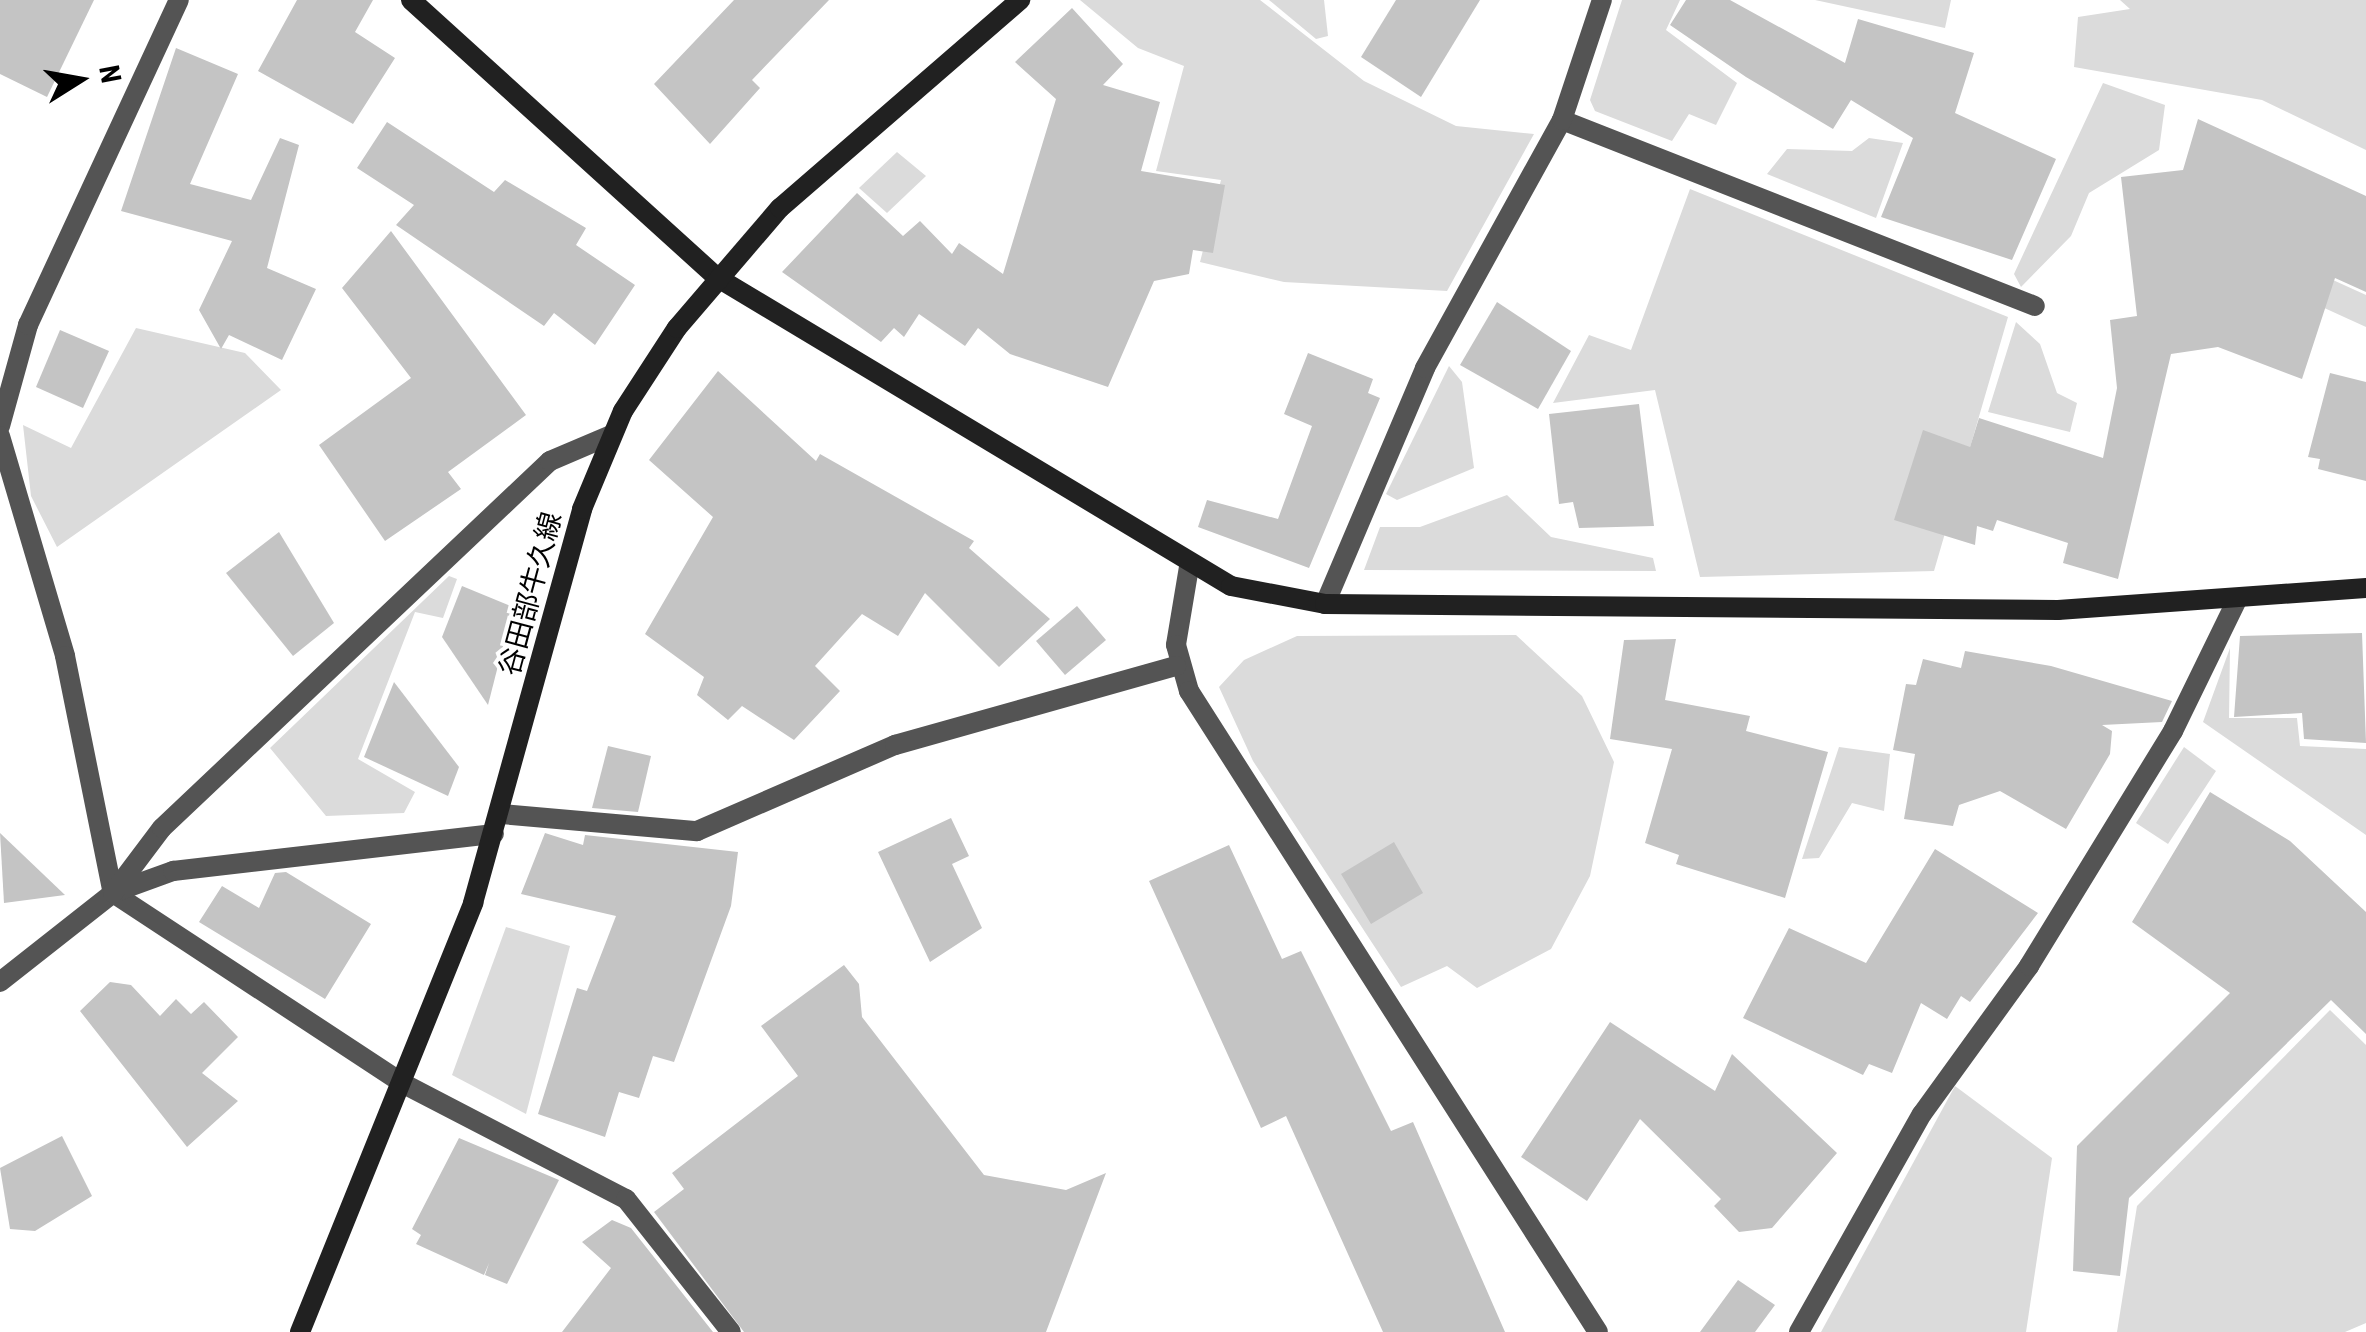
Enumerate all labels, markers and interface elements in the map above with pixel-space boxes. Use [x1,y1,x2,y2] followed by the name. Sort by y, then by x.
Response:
[30,30,130,130] north arrow
[92,63,128,86] text: N
[493,509,569,679] street label: 谷田部牛久線

